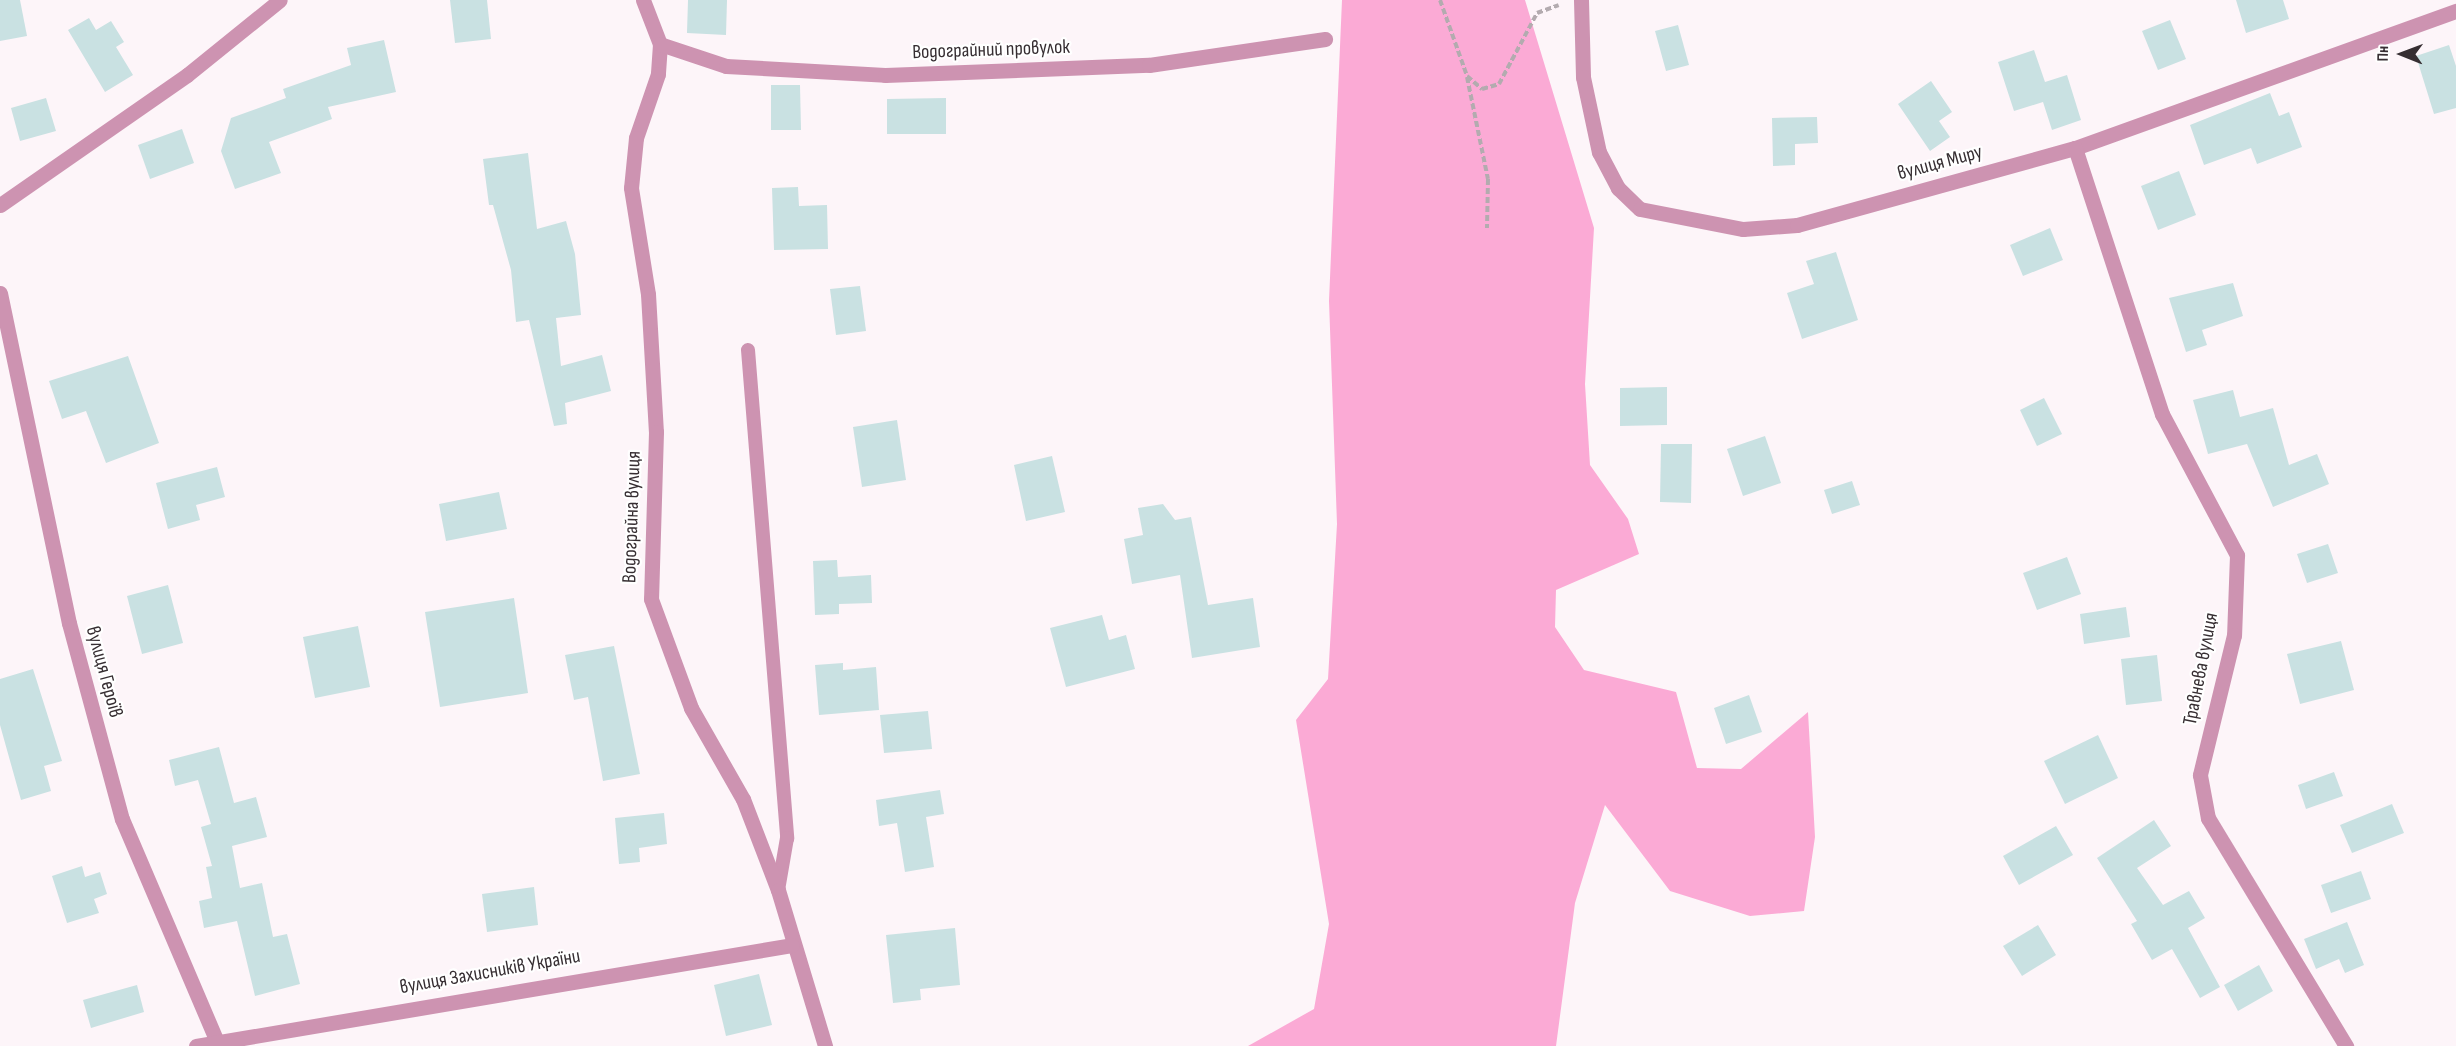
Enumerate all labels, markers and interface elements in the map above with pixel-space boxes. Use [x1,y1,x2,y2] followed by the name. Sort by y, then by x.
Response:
[2372,24,2432,84] north arrow
[912,35,1070,65] street label: Водограйний провулок
[2374,46,2393,62] text: Пн
[1895,140,1985,186] street label: вулиця Миру
[618,451,646,583] street label: Водограйна вулиця
[2178,611,2224,727] street label: Травнева вулиця
[80,624,128,720] street label: вулиця Героїв
[398,944,582,1000] street label: вулиця Захисників України

